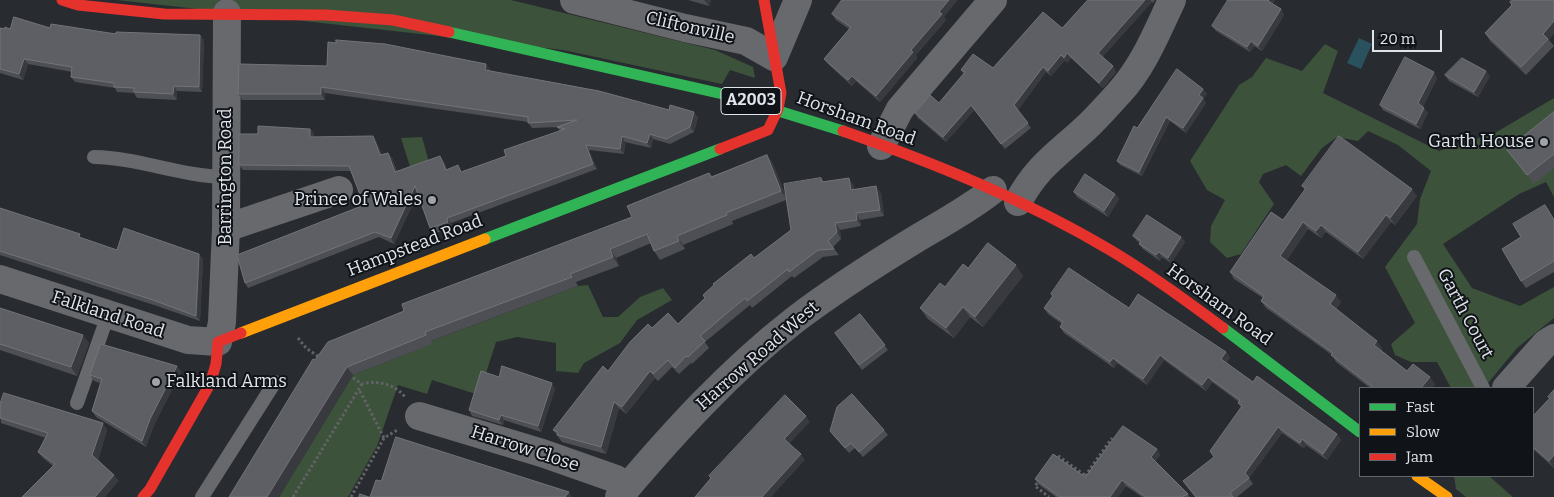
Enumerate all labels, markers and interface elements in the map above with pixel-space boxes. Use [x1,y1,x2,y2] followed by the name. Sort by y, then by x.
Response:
[643,7,737,49] street label: Cliftonville
[1374,20,1444,52] scale bar
[1380,30,1415,48] text: 20 m
[721,88,781,114] road number: A2003
[794,88,918,150] street label: Horsham Road
[215,108,237,246] street label: Barrington Road
[1428,131,1534,153] place label: Garth House
[1538,136,1550,148] marker: Garth House
[294,189,422,211] place label: Prince of Wales
[426,194,438,206] marker: Prince of Wales
[344,210,486,282] street label: Hampstead Road
[1162,260,1276,350] street label: Horsham Road
[1432,265,1498,363] street label: Garth Court
[49,287,167,343] street label: Falkland Road
[692,297,824,415] street label: Harrow Road West
[166,371,287,393] place label: Falkland Arms
[150,376,162,388] marker: Falkland Arms
[1359,387,1534,477] legend
[1406,398,1435,416] text: Fast
[468,421,582,477] street label: Harrow Close
[1406,423,1440,441] text: Slow
[1406,448,1433,466] text: Jam

